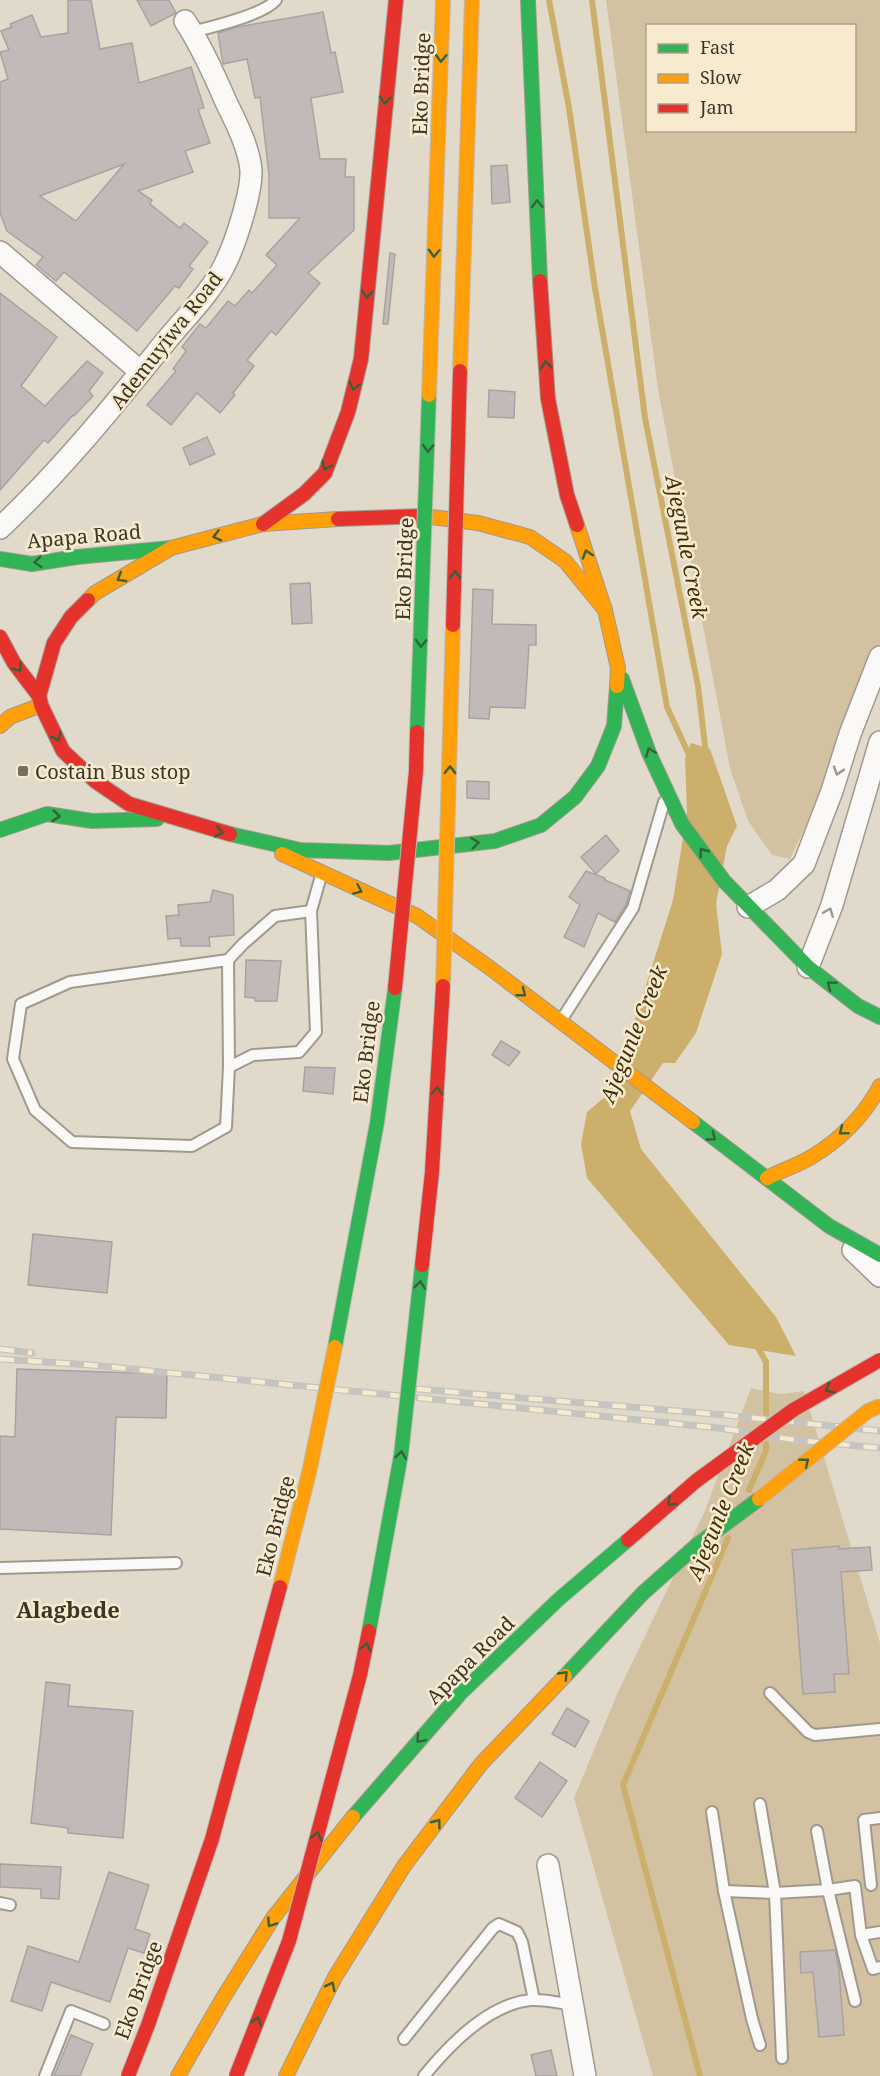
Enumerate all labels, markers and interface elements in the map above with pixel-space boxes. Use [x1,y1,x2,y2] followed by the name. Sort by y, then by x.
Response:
[646,24,856,132] legend
[406,32,436,136] street label: Eko Bridge
[700,35,735,59] text: Fast
[435,54,447,63] one-way arrow
[700,65,742,89] text: Slow
[379,95,392,105] one-way arrow
[699,95,734,119] text: Jam
[531,200,543,209] one-way arrow
[428,249,441,258] one-way arrow
[104,266,228,414] street label: Ademuyiwa Road
[361,290,374,299] one-way arrow
[539,360,552,369] one-way arrow
[349,380,362,390] one-way arrow
[421,444,434,453] one-way arrow
[322,460,334,471] one-way arrow
[659,471,715,622] water label: Ajegunle Creek
[389,517,419,621] street label: Eko Bridge
[26,518,142,554] street label: Apapa Road
[212,528,222,541] one-way arrow
[582,549,594,560] one-way arrow
[34,555,43,568] one-way arrow
[117,570,127,582] one-way arrow
[448,570,461,579] one-way arrow
[415,639,427,648] one-way arrow
[11,661,22,672] one-way arrow
[49,731,61,742] one-way arrow
[645,747,657,758] one-way arrow
[35,758,191,785] place label: Costain Bus stop
[16,764,30,778] marker: Costain Bus stop
[444,765,456,774] one-way arrow
[833,765,846,776] one-way arrow
[51,809,60,822] one-way arrow
[214,825,224,838] one-way arrow
[470,837,479,850] one-way arrow
[700,848,711,859] one-way arrow
[352,882,363,894] one-way arrow
[822,907,834,918] one-way arrow
[592,960,674,1109] water label: Ajegunle Creek
[827,982,838,993] one-way arrow
[516,985,527,996] one-way arrow
[346,999,386,1105] street label: Eko Bridge
[430,1086,443,1095] one-way arrow
[839,1124,850,1135] one-way arrow
[705,1130,716,1141] one-way arrow
[413,1280,426,1289] one-way arrow
[825,1382,835,1393] one-way arrow
[679,1437,761,1586] water label: Ajegunle Creek
[394,1451,406,1460] one-way arrow
[798,1459,809,1470] one-way arrow
[249,1473,301,1579] street label: Eko Bridge
[667,1495,678,1506] one-way arrow
[16,1594,120,1624] district label: Alagbede
[420,1610,520,1710] street label: Apapa Road
[359,1643,372,1653] one-way arrow
[557,1672,568,1682] one-way arrow
[416,1732,427,1743] one-way arrow
[429,1818,440,1829] one-way arrow
[310,1831,322,1842] one-way arrow
[267,1916,278,1927] one-way arrow
[108,1937,168,2043] street label: Eko Bridge
[324,1982,335,1992] one-way arrow
[250,2017,263,2027] one-way arrow

